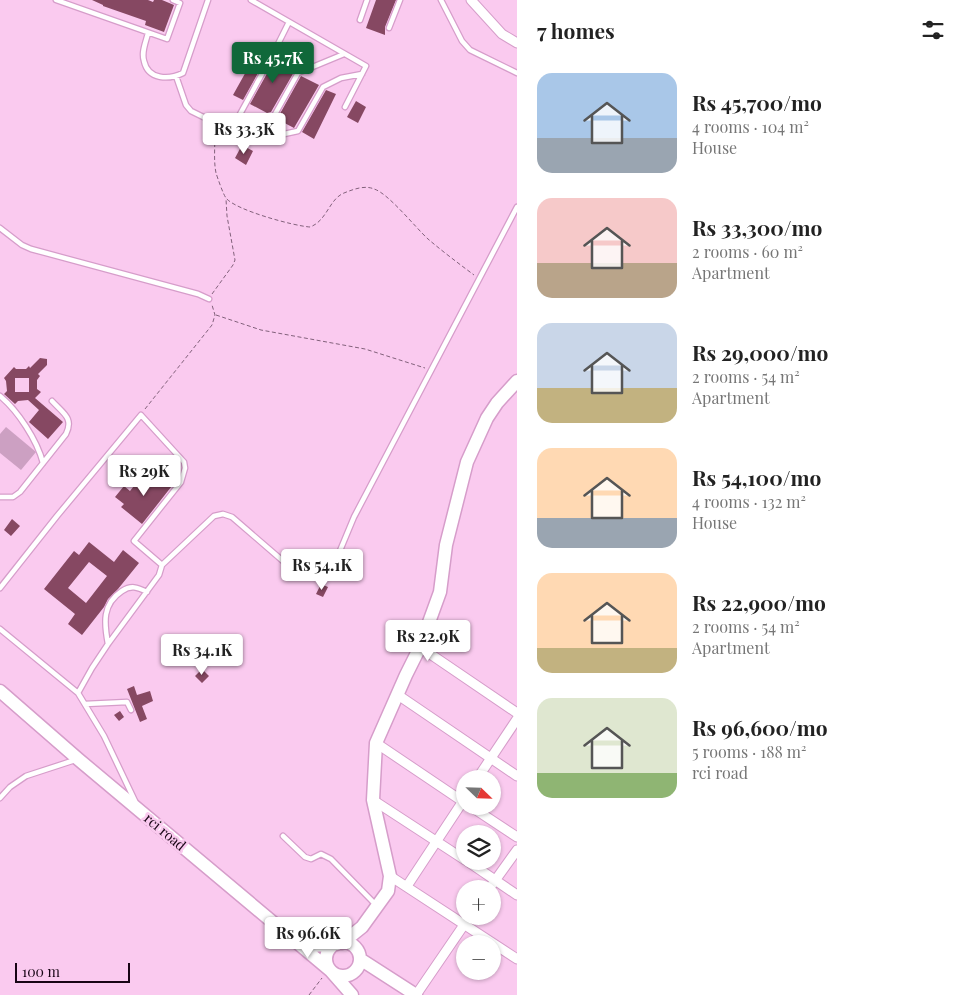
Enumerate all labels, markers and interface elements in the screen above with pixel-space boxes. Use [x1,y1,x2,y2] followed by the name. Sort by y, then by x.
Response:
[537,16,615,44] text: 7 homes
[919,16,947,44] icon: filters
[221,42,325,84] pin: Rs 45.7K
[243,47,303,68] text: Rs 45.7K
[692,88,822,116] text: Rs 45,700/mo
[577,93,637,153] icon: home
[192,112,296,155] pin: Rs 33.3K
[692,116,809,137] text: 4 rooms · 104 m²
[214,118,274,139] text: Rs 33.3K
[692,137,737,158] text: House
[692,213,822,241] text: Rs 33,300/mo
[577,218,637,278] icon: home
[692,241,803,262] text: 2 rooms · 60 m²
[692,262,770,283] text: Apartment
[692,338,828,366] text: Rs 29,000/mo
[577,343,637,403] icon: home
[692,366,800,387] text: 2 rooms · 54 m²
[692,387,770,408] text: Apartment
[103,454,185,497] pin: Rs 29K
[119,460,169,481] text: Rs 29K
[692,463,821,491] text: Rs 54,100/mo
[577,468,637,528] icon: home
[692,491,806,512] text: 4 rooms · 132 m²
[692,512,737,533] text: House
[270,548,374,591] pin: Rs 54.1K
[292,554,352,575] text: Rs 54.1K
[692,588,826,616] text: Rs 22,900/mo
[577,593,637,653] icon: home
[692,616,800,637] text: 2 rooms · 54 m²
[376,620,480,662] pin: Rs 22.9K
[396,625,460,646] text: Rs 22.9K
[150,634,254,676] pin: Rs 34.1K
[692,637,770,658] text: Apartment
[172,639,232,660] text: Rs 34.1K
[692,713,828,741] text: Rs 96,600/mo
[577,718,637,778] icon: home
[692,741,806,762] text: 5 rooms · 188 m²
[692,762,748,783] text: rci road
[456,770,501,815] north arrow
[456,770,501,980] map controls
[140,809,190,855] street label: rci road
[456,825,501,870] button: layers
[456,880,501,925] button: +
[256,916,360,959] pin: Rs 96.6K
[276,922,340,943] text: Rs 96.6K
[456,935,501,980] button: −
[15,960,130,983] scale bar
[22,962,60,981] text: 100 m

